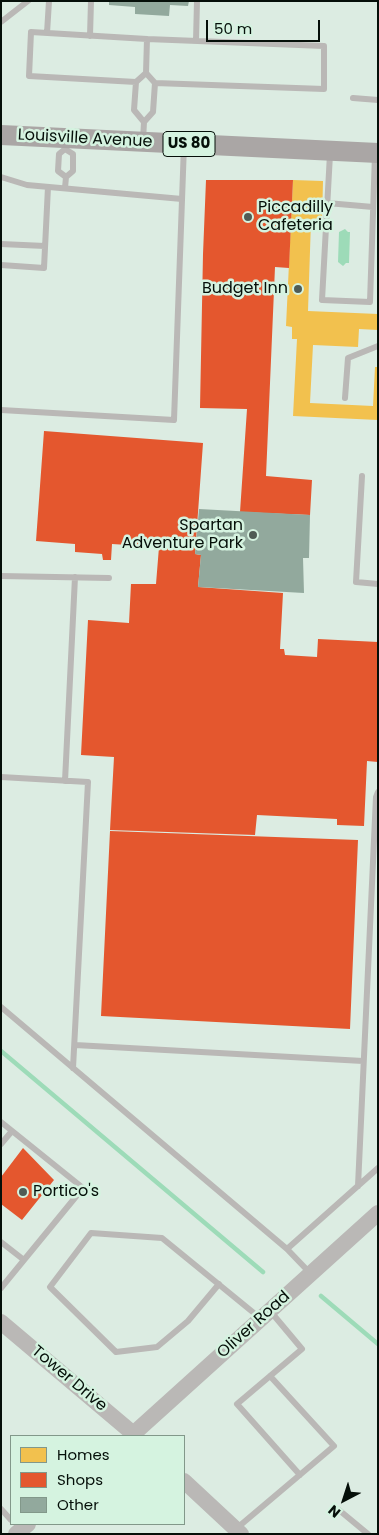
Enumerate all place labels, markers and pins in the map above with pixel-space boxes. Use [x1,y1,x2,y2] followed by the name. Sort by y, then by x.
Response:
[258,198,333,236] place label: Piccadilly Cafeteria
[242,211,254,223] marker: Piccadilly Cafeteria
[202,279,288,299] place label: Budget Inn
[292,283,304,295] marker: Budget Inn
[122,516,243,554] place label: Spartan Adventure Park
[247,529,259,541] marker: Spartan Adventure Park
[33,1182,99,1202] place label: Portico's
[17,1186,29,1198] marker: Portico's

